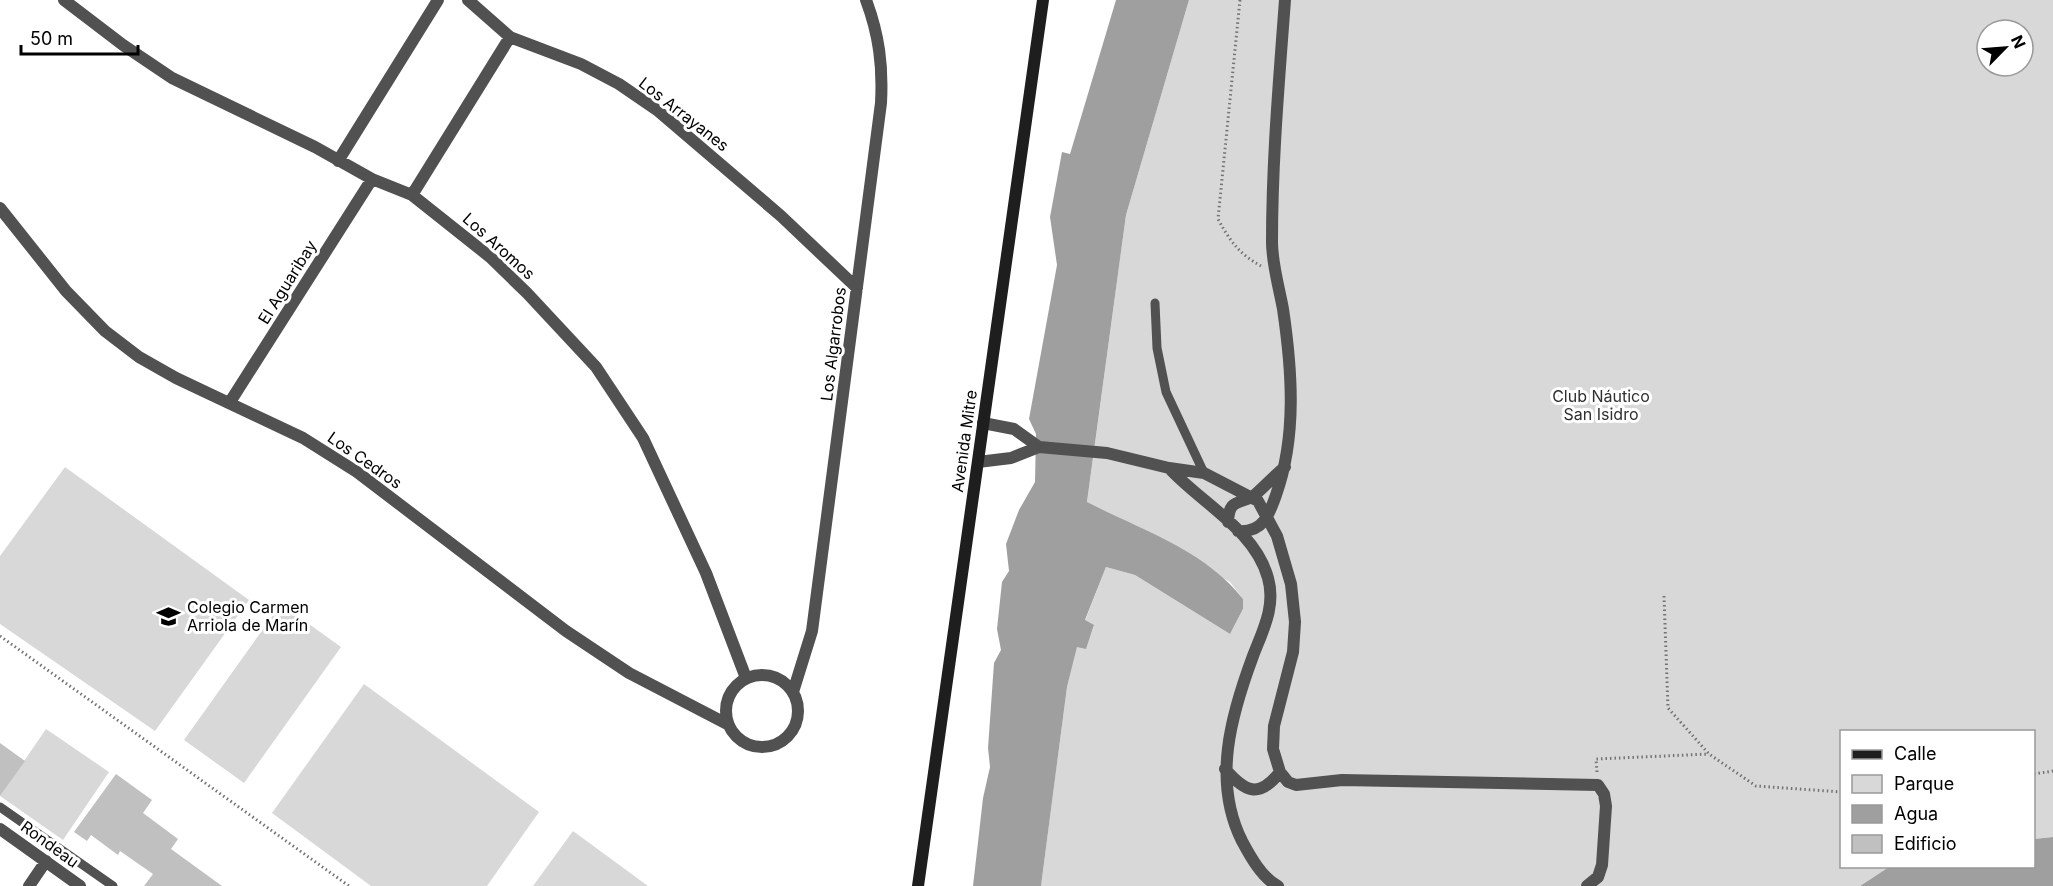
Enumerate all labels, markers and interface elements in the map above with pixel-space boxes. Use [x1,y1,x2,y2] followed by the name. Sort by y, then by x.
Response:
[21,18,138,56] scale bar
[1975,18,2035,78] north arrow
[30,28,73,49] text: 50 m
[2007,32,2030,51] text: N
[635,73,733,155] street label: Los Arrayanes
[459,208,539,284] street label: Los Aromos
[253,236,321,328] street label: El Aguaribay
[816,286,850,402] street label: Los Algarrobos
[1552,386,1650,424] park label: Club Náutico San Isidro
[947,389,981,493] street label: Avenida Mitre
[324,427,406,493] street label: Los Cedros
[187,597,309,635] place label: Colegio Carmen Arriola de Marín
[156,603,182,629] school or university icon: Colegio Carmen Arriola de Marín
[1840,730,2035,868] legend
[1894,743,1936,764] text: Calle
[1894,773,1954,794] text: Parque
[1894,803,1938,824] text: Agua
[17,816,83,872] street label: Rondeau
[1894,833,1957,854] text: Edificio

